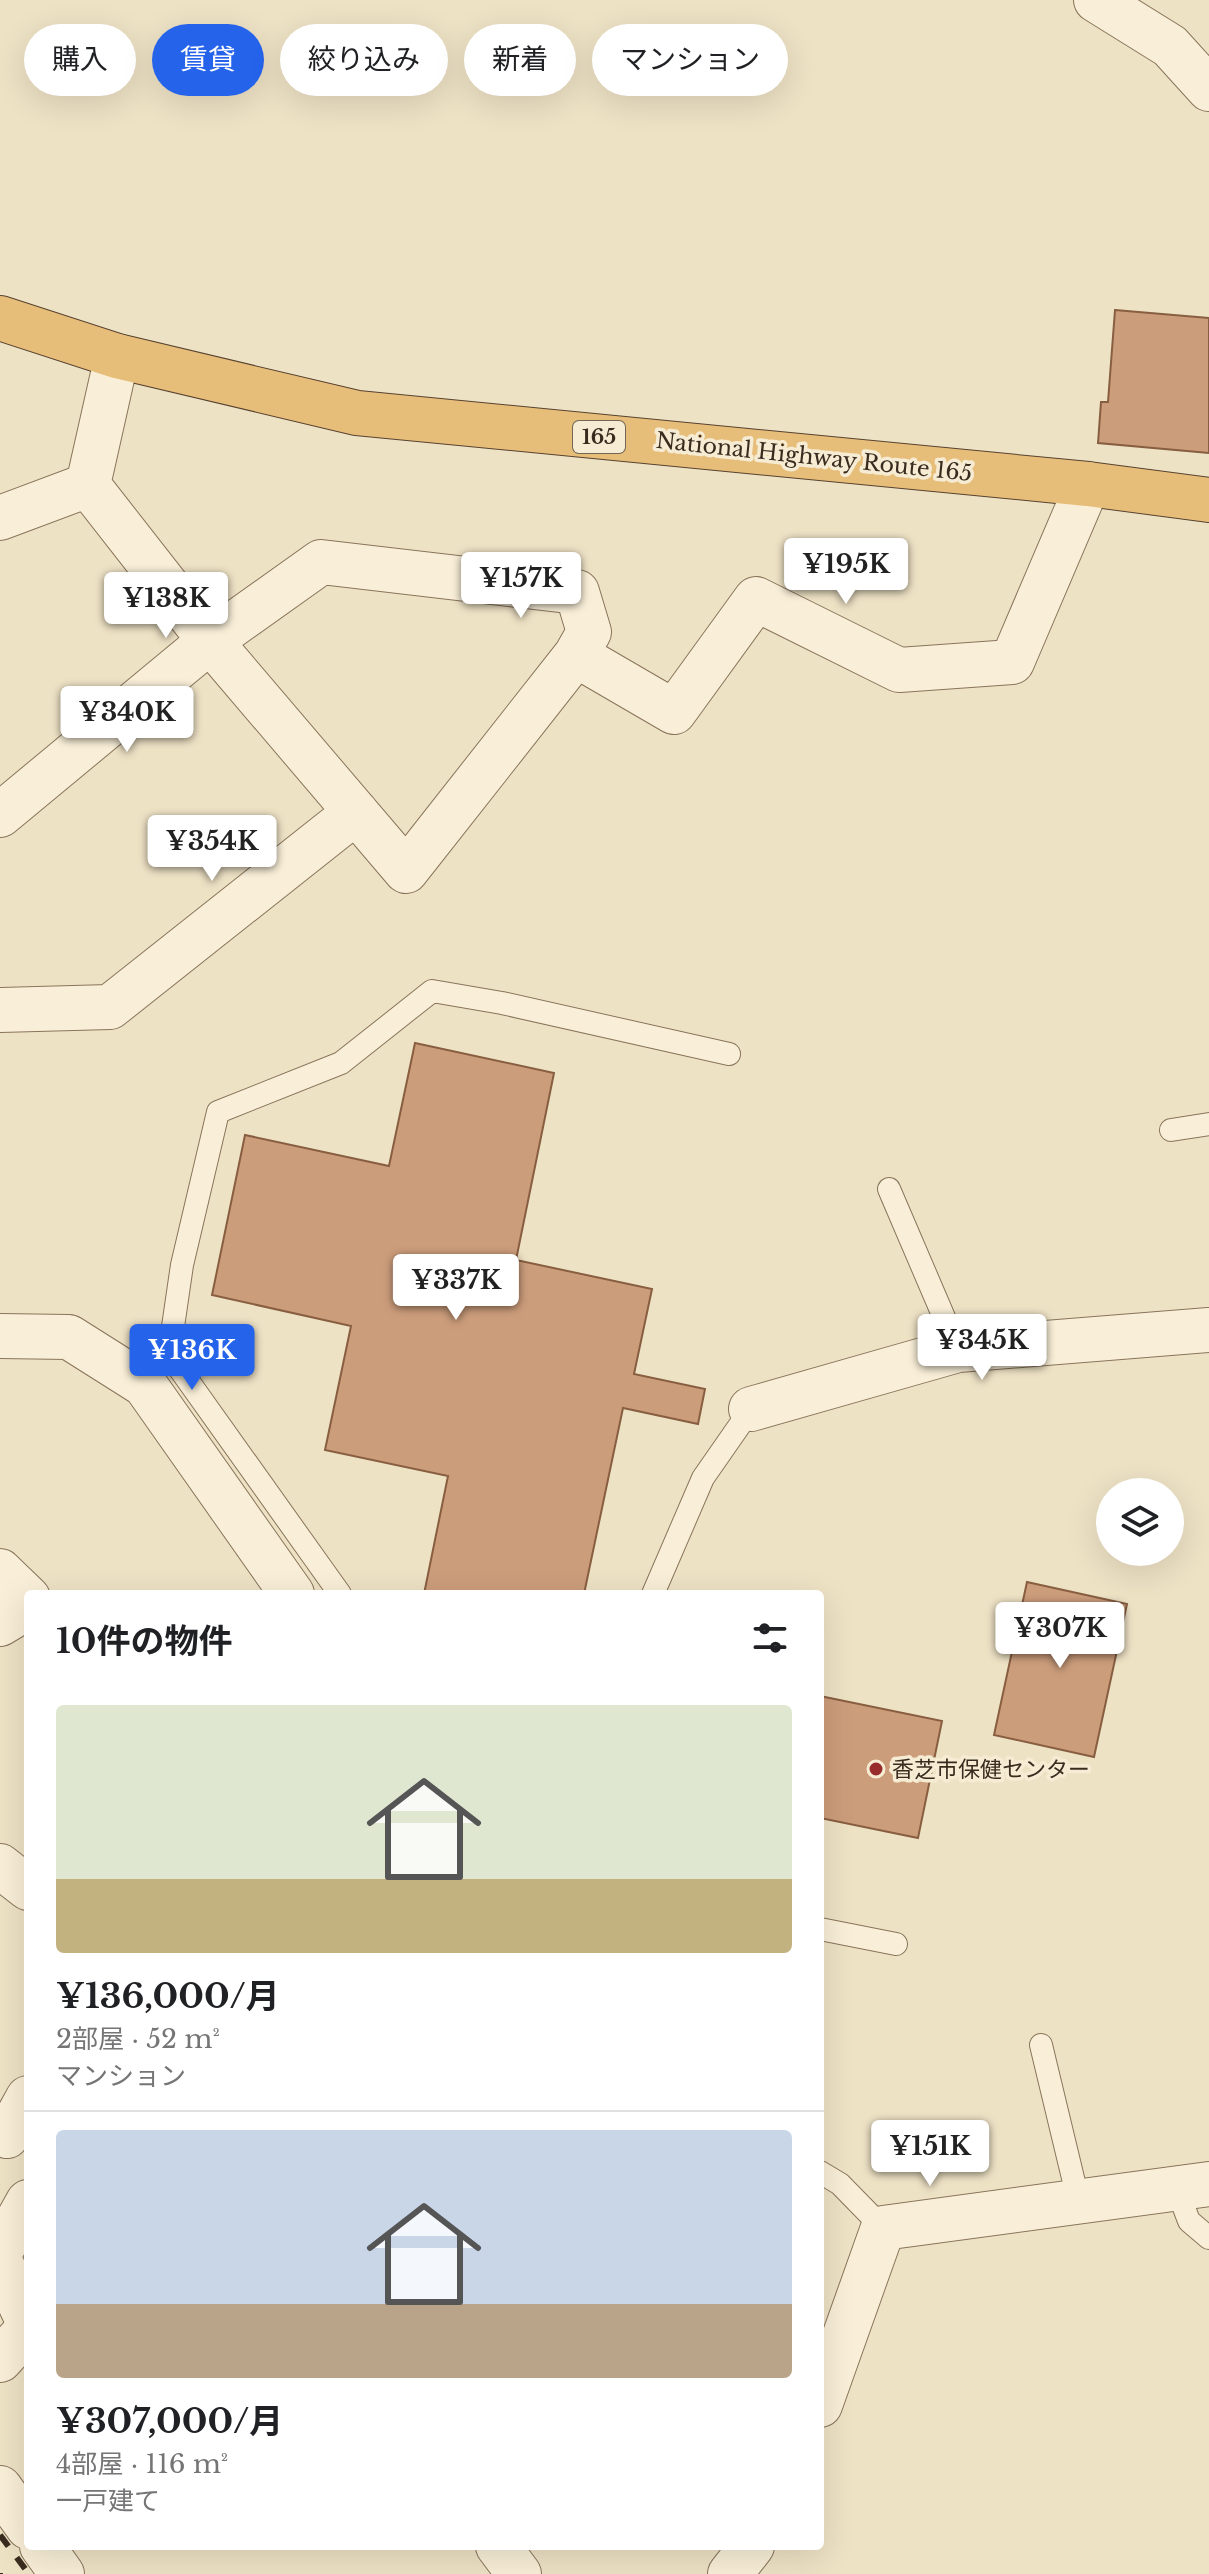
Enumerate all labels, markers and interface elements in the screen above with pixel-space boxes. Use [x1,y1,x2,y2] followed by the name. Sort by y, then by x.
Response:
[24,24,136,96] chip: 購入
[152,24,264,96] chip: 賃貸
[280,24,448,96] chip: 絞り込み
[464,24,576,96] chip: 新着
[592,24,788,96] chip: マンション
[573,421,625,453] road number: 165
[655,427,973,487] street label: National Highway Route 165
[790,538,902,606] pin: ¥195K
[802,548,890,580] text: ¥195K
[465,552,577,620] pin: ¥157K
[479,562,563,594] text: ¥157K
[110,572,222,640] pin: ¥138K
[122,582,210,614] text: ¥138K
[71,686,183,754] pin: ¥340K
[79,696,175,728] text: ¥340K
[156,815,268,883] pin: ¥354K
[166,825,258,857] text: ¥354K
[400,1254,512,1322] pin: ¥337K
[411,1264,501,1296] text: ¥337K
[926,1314,1038,1382] pin: ¥345K
[136,1324,248,1392] pin: ¥136K
[936,1324,1028,1356] text: ¥345K
[148,1334,236,1366] text: ¥136K
[1096,1478,1184,1566] map controls
[1096,1478,1184,1566] button: layers
[1004,1602,1116,1670] pin: ¥307K
[1013,1612,1107,1644] text: ¥307K
[748,1616,792,1660] icon: filters
[56,1620,233,1662] text: 10件の物件
[892,1756,1090,1783] place label: 香芝市保健センター
[352,1757,496,1901] icon: home
[867,1760,885,1778] marker: 香芝市保健センター
[56,1975,280,2017] text: ¥136,000/月
[56,2023,220,2055] text: 2部屋 · 52 m²
[56,2060,186,2092] text: マンション
[874,2120,986,2188] pin: ¥151K
[889,2130,971,2162] text: ¥151K
[352,2182,496,2326] icon: home
[56,2400,283,2442] text: ¥307,000/月
[56,2448,228,2480] text: 4部屋 · 116 m²
[56,2485,160,2517] text: 一戸建て

